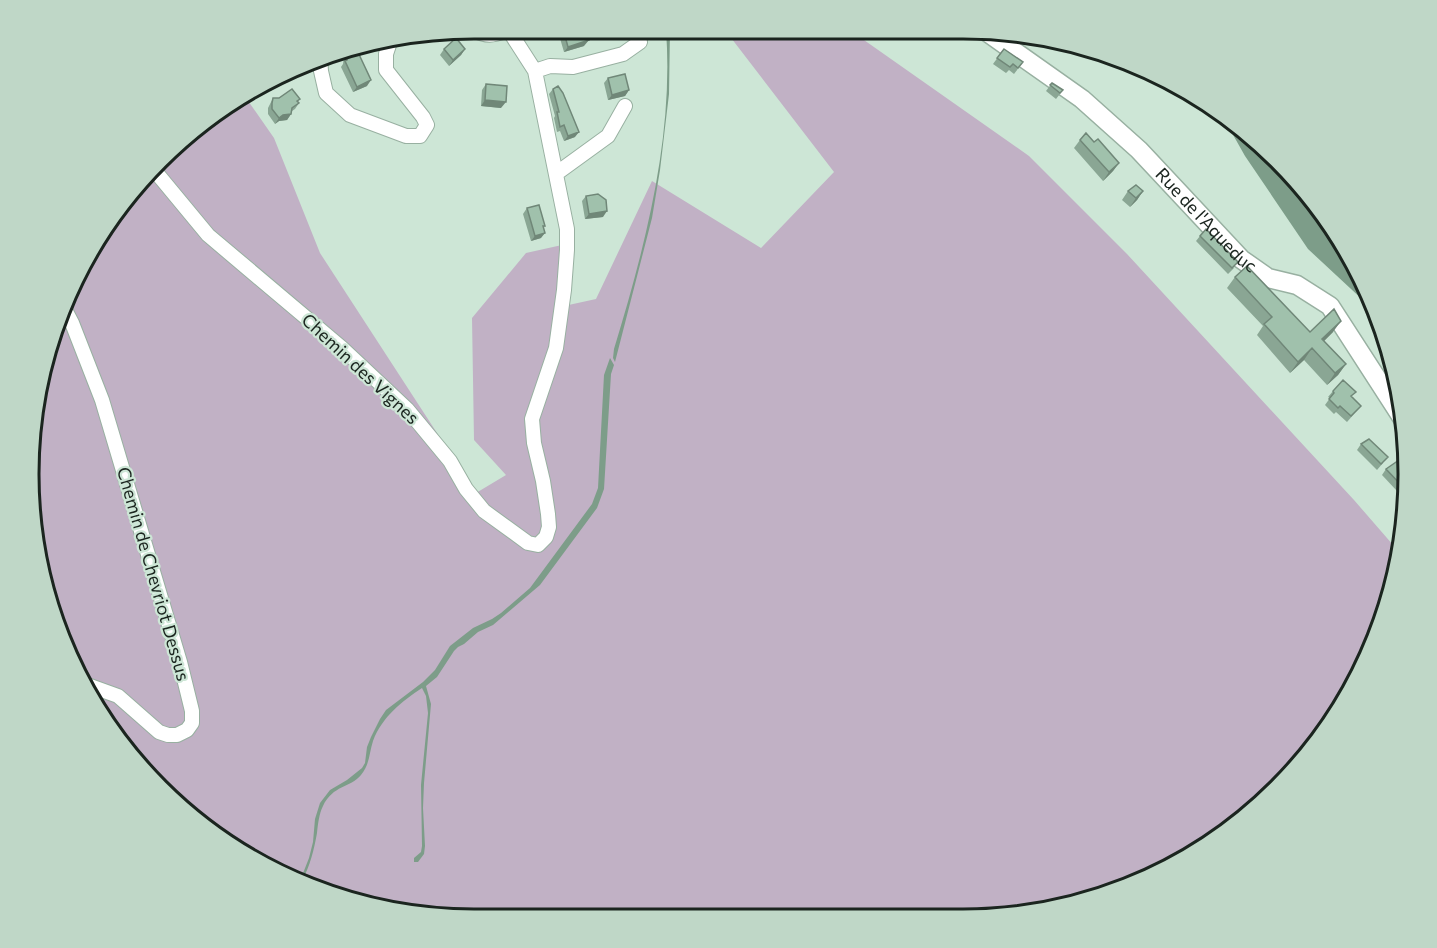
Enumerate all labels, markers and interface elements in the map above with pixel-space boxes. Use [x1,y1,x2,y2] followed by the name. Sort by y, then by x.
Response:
[1151,163,1261,277] street label: Rue de l'Aqueduc
[297,308,424,428] street label: Chemin des Vignes
[113,464,195,683] street label: Chemin de Chevriot Dessus

